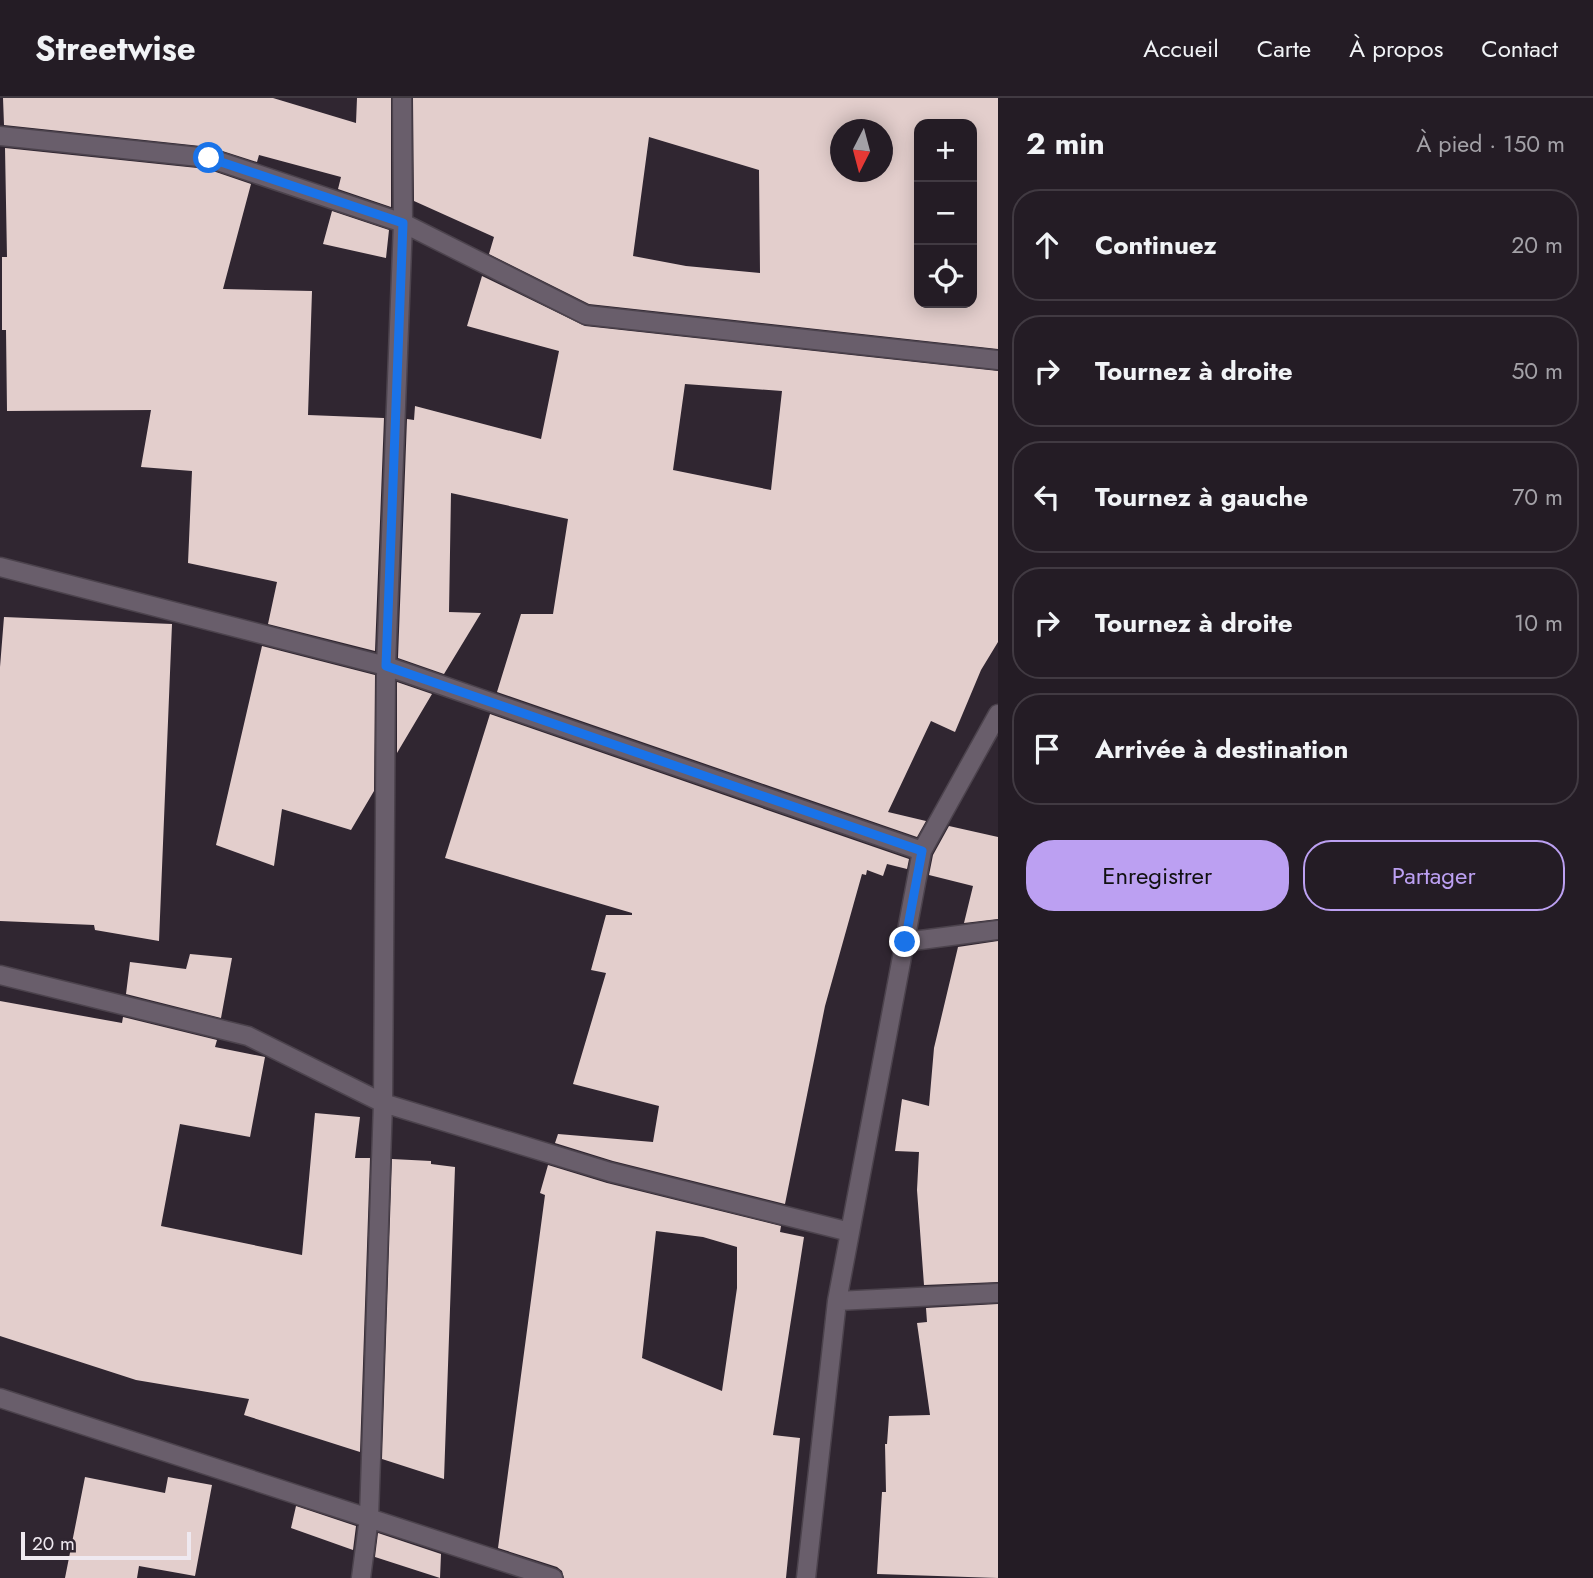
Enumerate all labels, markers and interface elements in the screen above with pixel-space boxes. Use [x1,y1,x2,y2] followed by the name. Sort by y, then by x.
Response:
[35,25,196,72] text: Streetwise
[1143,31,1219,66] text: Accueil
[1257,31,1311,66] text: Carte
[1349,31,1443,66] text: À propos
[1481,31,1558,66] text: Contact
[830,119,893,182] north arrow
[914,119,977,308] map controls
[914,119,977,182] button: +
[1026,122,1105,165] text: 2 min
[1416,127,1565,161] text: À pied · 150 m
[193,142,224,173] route start
[914,182,977,245] button: −
[1028,226,1066,264] icon: ahead
[1095,226,1217,264] text: Continuez
[1511,228,1563,262] text: 20 m
[914,245,977,308] button: locate
[1028,352,1066,390] icon: right
[1095,352,1293,390] text: Tournez à droite
[1511,354,1563,388] text: 50 m
[1028,478,1066,516] icon: left
[1095,478,1308,516] text: Tournez à gauche
[1512,480,1563,514] text: 70 m
[1028,604,1066,642] icon: right
[1095,604,1293,642] text: Tournez à droite
[1514,606,1563,640] text: 10 m
[1028,730,1066,768] icon: arrive
[1095,730,1348,768] text: Arrivée à destination
[1026,840,1289,911] button: Enregistrer
[1303,840,1565,911] button: Partager
[889,926,920,957] route end
[21,1529,191,1561] scale bar
[32,1530,75,1557] text: 20 m

